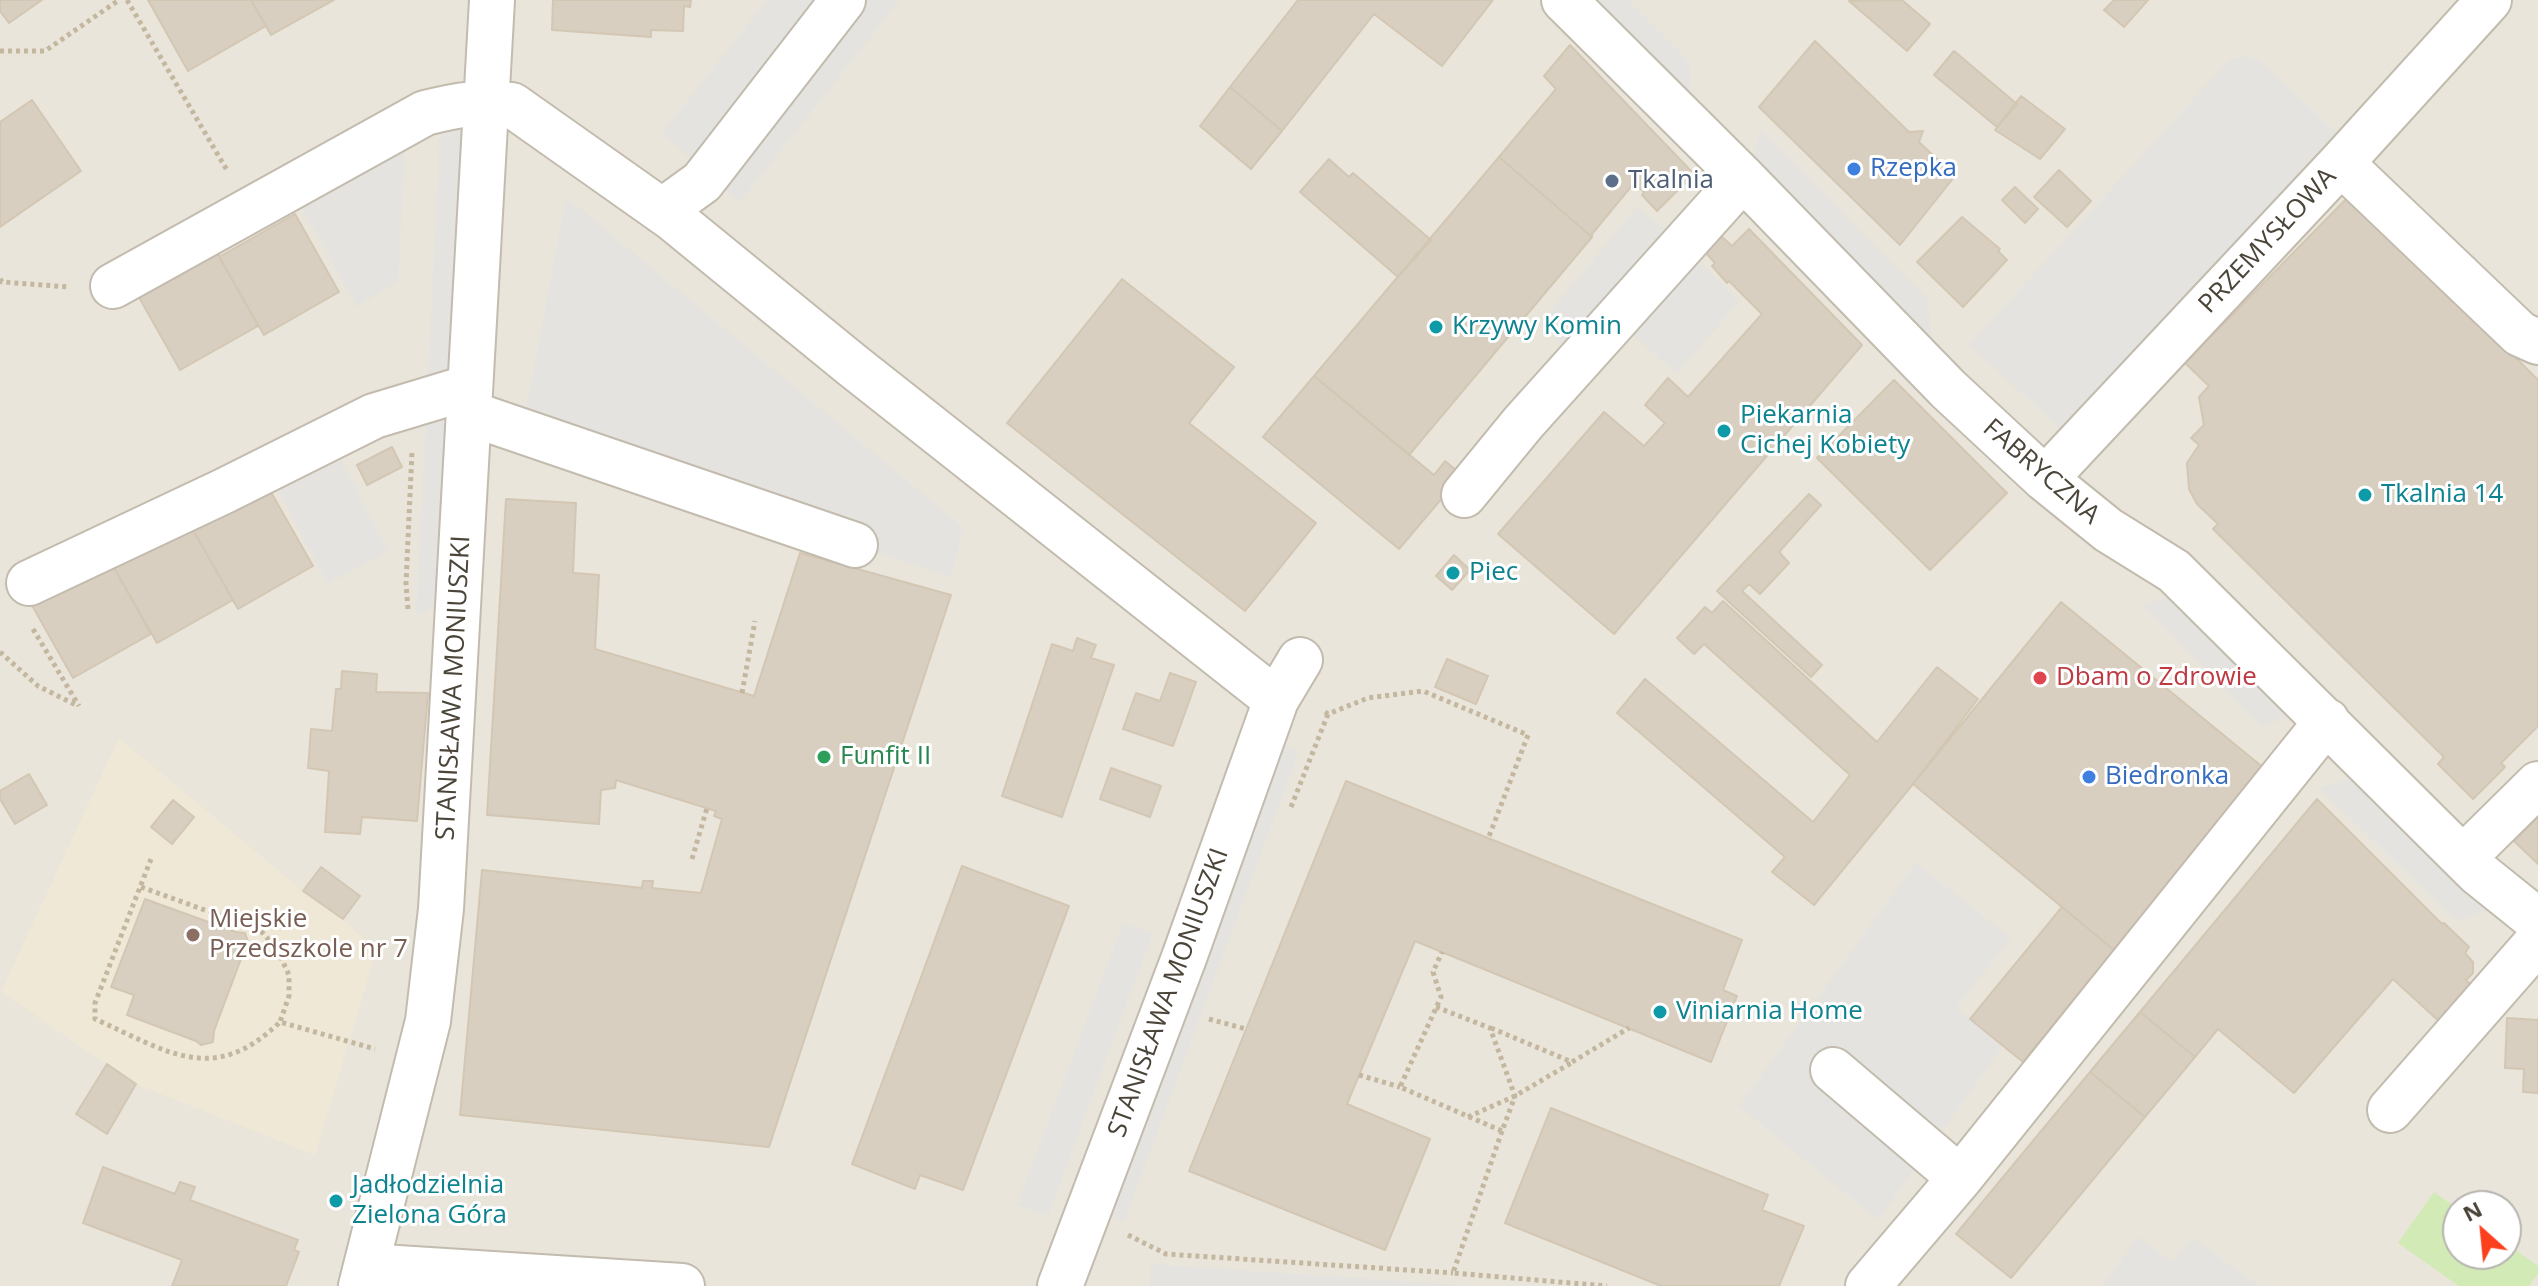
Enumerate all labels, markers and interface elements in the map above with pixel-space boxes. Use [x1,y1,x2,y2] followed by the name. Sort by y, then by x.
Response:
[1870,153,1957,185] place label: Rzepka
[1845,160,1863,178] marker: Rzepka
[2193,162,2343,320] street label: PRZEMYSŁOWA
[1628,165,1714,197] place label: Tkalnia
[1603,172,1621,190] marker: Tkalnia
[1452,311,1622,343] place label: Krzywy Komin
[1427,318,1445,336] marker: Krzywy Komin
[1740,400,1910,462] place label: Piekarnia Cichej Kobiety
[1976,413,2106,531] street label: FABRYCZNA
[1715,422,1733,440] marker: Piekarnia Cichej Kobiety
[2381,479,2503,511] place label: Tkalnia 14
[2356,486,2374,504] marker: Tkalnia 14
[430,535,478,841] street label: STANISŁAWA MONIUSZKI
[1469,557,1518,589] place label: Piec
[1444,564,1462,582] marker: Piec
[2056,662,2257,694] place label: Dbam o Zdrowie
[2031,669,2049,687] marker: Dbam o Zdrowie
[840,741,931,773] place label: Funfit II
[815,748,833,766] marker: Funfit II
[2105,761,2229,793] place label: Biedronka
[2080,768,2098,786] marker: Biedronka
[1102,844,1236,1142] street label: STANISŁAWA MONIUSZKI
[209,904,408,966] place label: Miejskie Przedszkole nr 7
[184,926,202,944] marker: Miejskie Przedszkole nr 7
[1676,996,1863,1028] place label: Viniarnia Home
[1651,1003,1669,1021] marker: Viniarnia Home
[352,1170,507,1232] place label: Jadłodzielnia Zielona Góra
[2442,1190,2522,1270] north arrow
[327,1192,345,1210] marker: Jadłodzielnia Zielona Góra
[2457,1193,2487,1228] text: N

